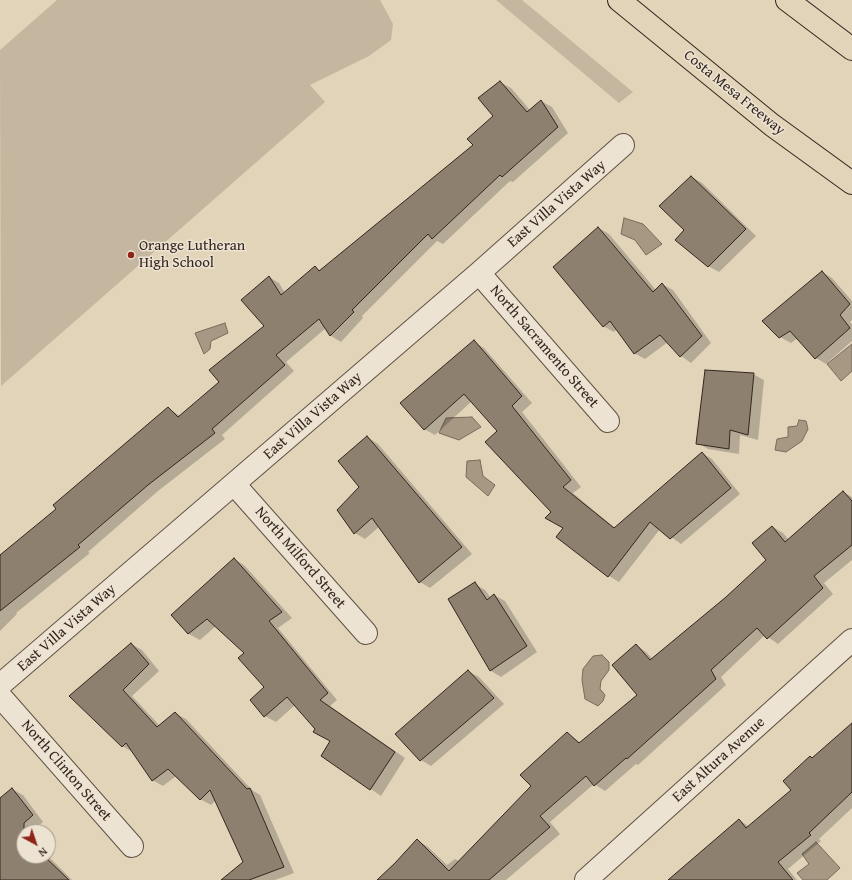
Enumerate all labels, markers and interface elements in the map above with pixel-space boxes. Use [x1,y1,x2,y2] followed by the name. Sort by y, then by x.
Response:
[680,47,788,139] street label: Costa Mesa Freeway
[504,156,610,252] street label: East Villa Vista Way
[139,237,245,272] place label: Orange Lutheran High School
[126,250,136,260] marker: Orange Lutheran High School
[486,282,602,412] street label: North Sacramento Street
[260,368,366,464] street label: East Villa Vista Way
[251,503,349,613] street label: North Milford Street
[14,580,120,676] street label: East Villa Vista Way
[669,714,769,806] street label: East Altura Avenue
[17,717,115,825] street label: North Clinton Street
[16,824,56,864] north arrow
[35,844,51,861] text: N

